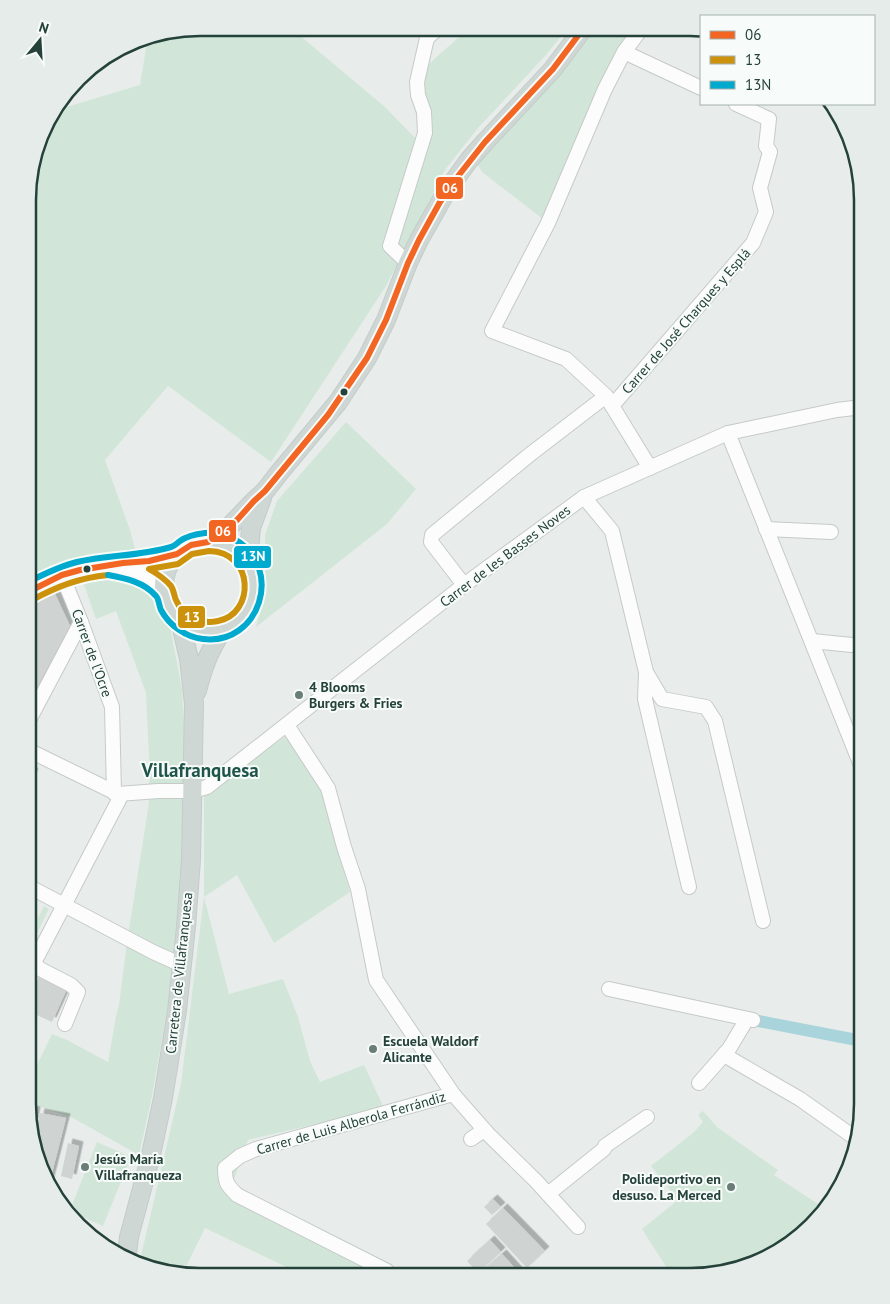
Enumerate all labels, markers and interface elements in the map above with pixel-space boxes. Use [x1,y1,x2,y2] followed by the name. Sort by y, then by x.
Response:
[15,15,65,65] north arrow
[700,15,875,105] legend
[37,18,51,38] text: N
[745,25,761,44] text: 06
[745,50,761,69] text: 13
[745,75,771,94] text: 13N
[435,176,464,200] line badge: 06
[442,179,458,197] text: 06
[618,244,754,398] street label: Carrer de José Charques y Esplá
[339,387,349,397] unlabelled marker
[436,501,574,611] street label: Carrer de les Basses Noves
[208,519,237,543] line badge: 06
[215,522,231,540] text: 06
[233,545,272,569] line badge: 13N
[240,547,266,565] text: 13N
[82,564,92,574] unlabelled marker
[177,605,206,629] line badge: 13
[68,606,116,700] street label: Carrer de l'Ocre
[184,608,200,626] text: 13
[309,678,403,712] place label: 4 Blooms Burgers & Fries
[293,689,305,701] marker: 4 Blooms Burgers & Fries
[140,758,259,782] district label: Villafranquesa
[162,891,196,1055] street label: Carretera de Villafranquesa
[383,1032,480,1066] place label: Escuela Waldorf Alicante
[367,1043,379,1055] marker: Escuela Waldorf Alicante
[254,1087,448,1159] street label: Carrer de Luis Alberola Ferrándiz
[94,1150,182,1184] place label: Jesús María Villafranqueza
[79,1161,91,1173] marker: Jesús María Villafranqueza
[612,1170,721,1204] place label: Polideportivo en desuso. La Merced
[725,1181,737,1193] marker: Polideportivo en desuso. La Merced

